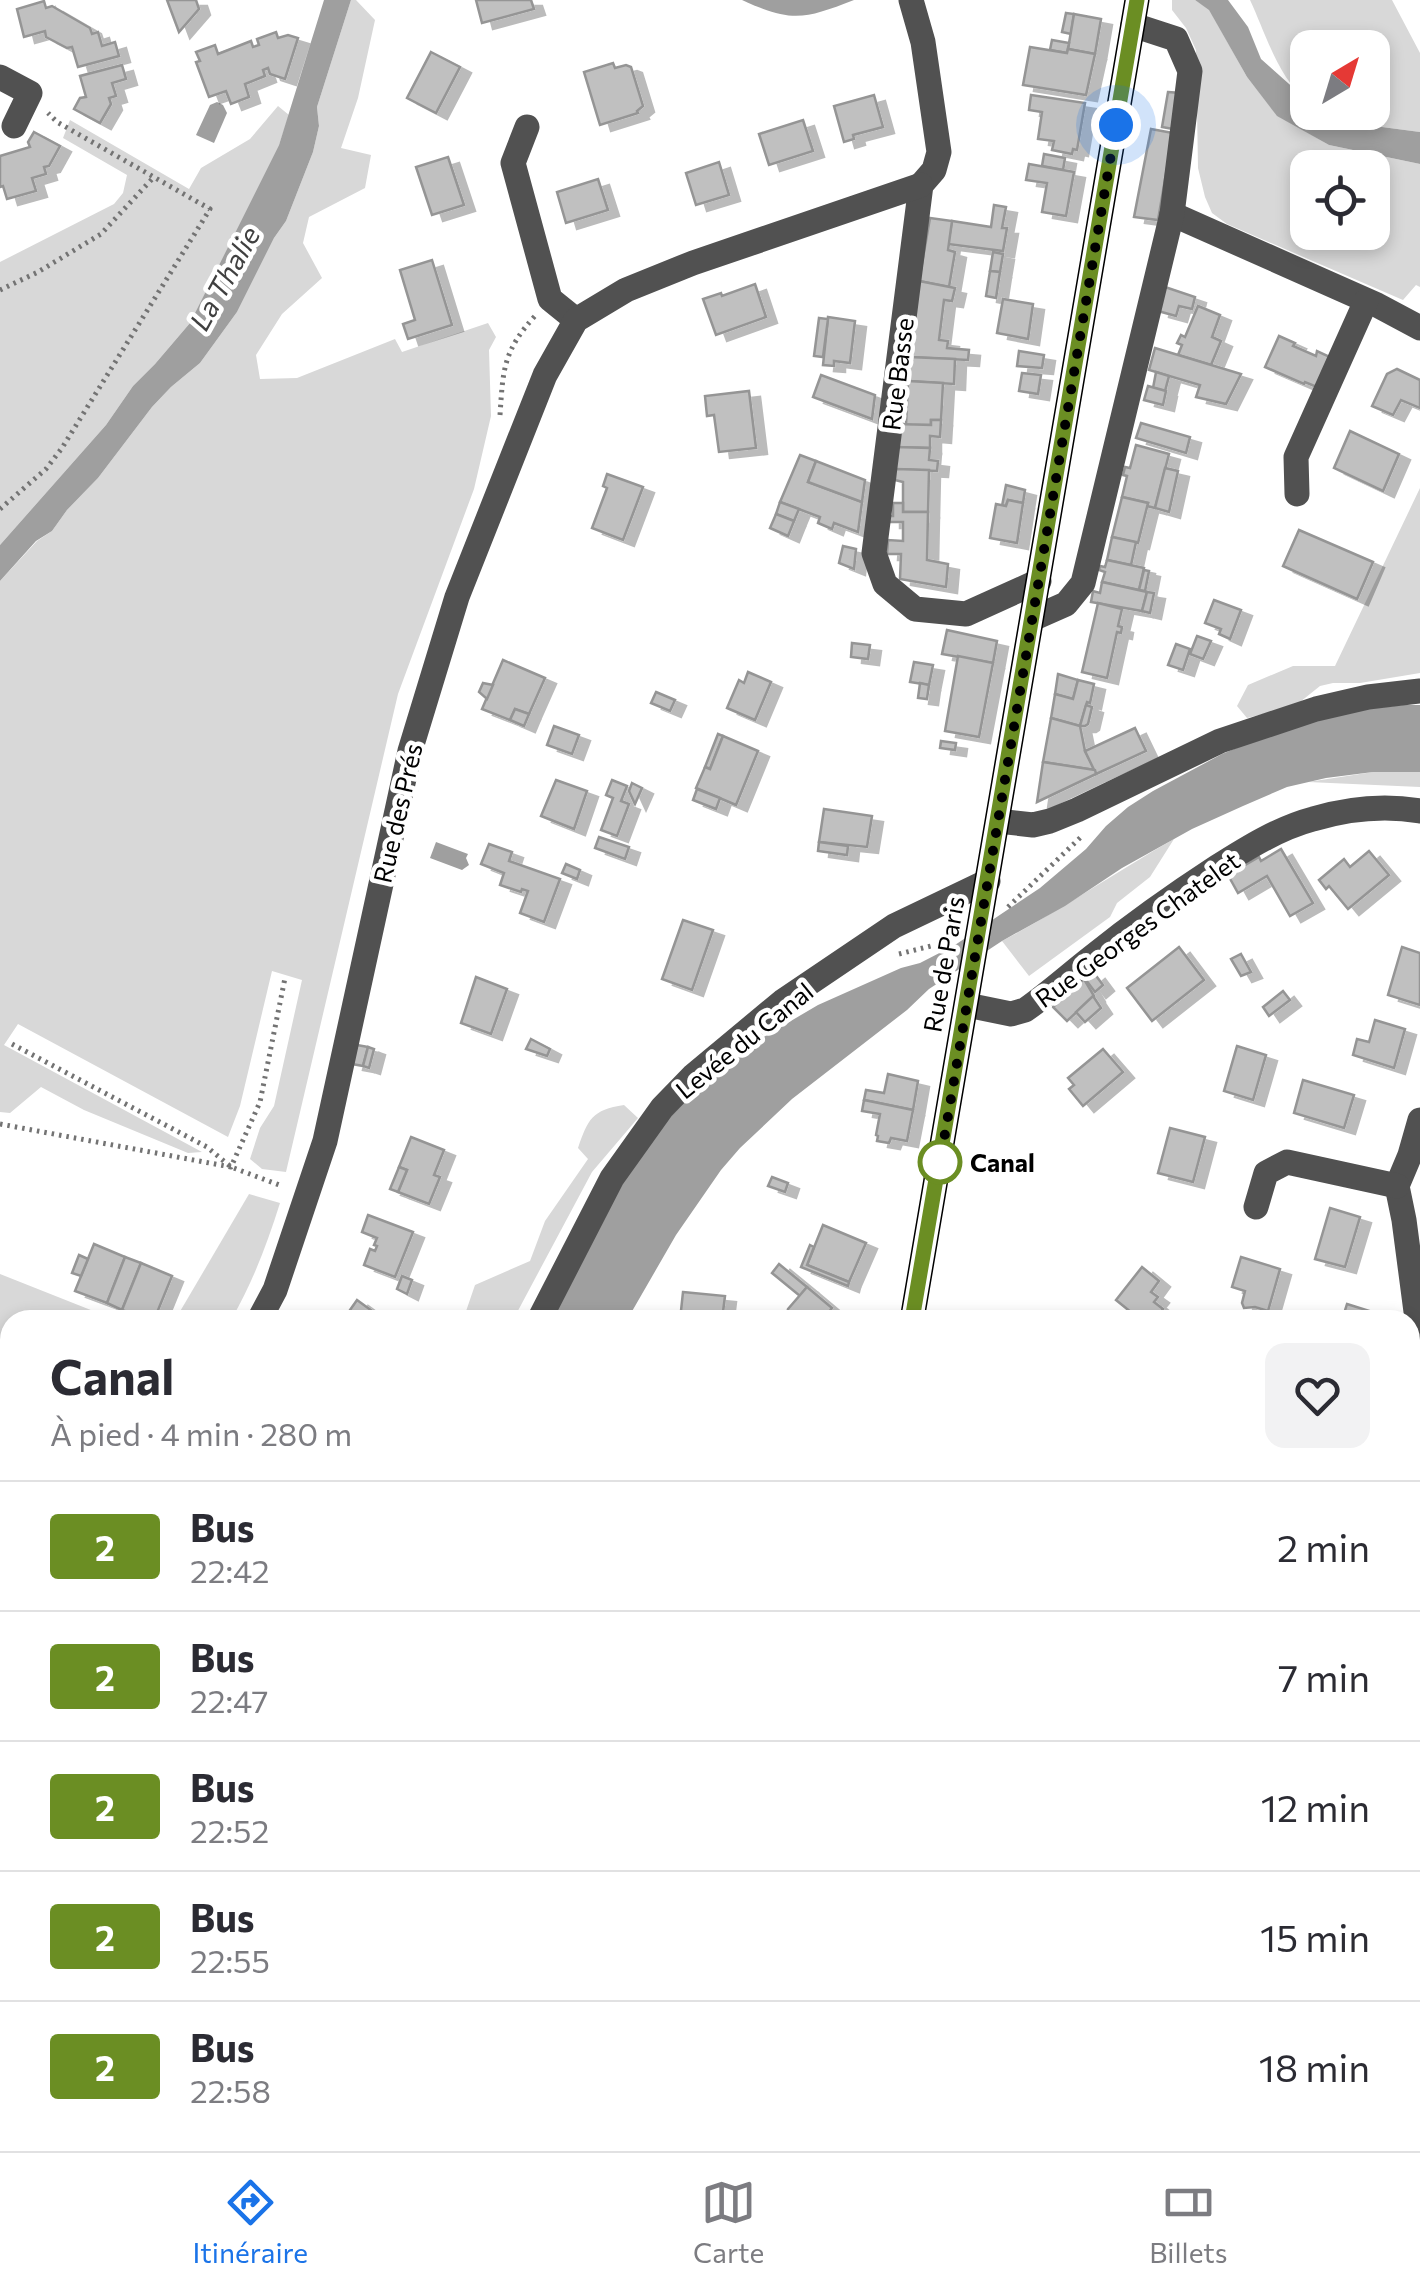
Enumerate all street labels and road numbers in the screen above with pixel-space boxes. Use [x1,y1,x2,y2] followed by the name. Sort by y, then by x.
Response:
[875,316,919,432] street label: Rue Basse
[366,740,428,886] street label: Rue des Prés
[1029,845,1245,1013] street label: Rue Georges Chatelet
[916,894,970,1034] street label: Rue de Paris
[669,976,819,1104] street label: Levée du Canal

